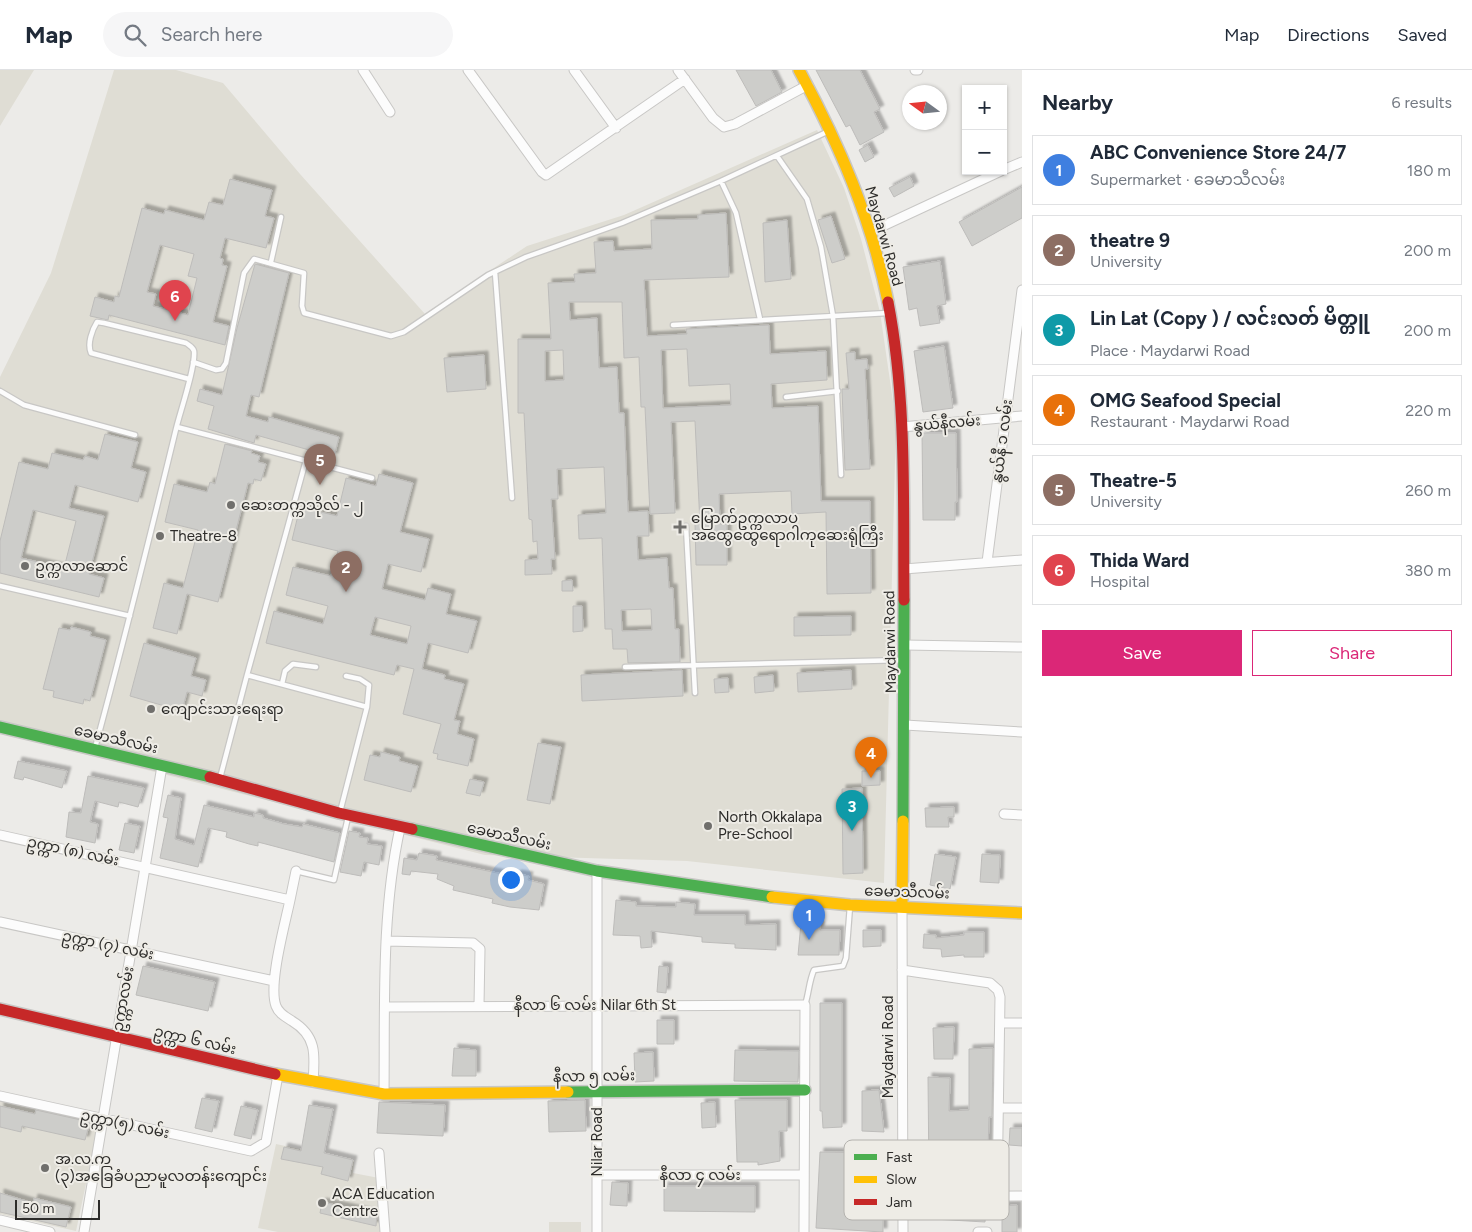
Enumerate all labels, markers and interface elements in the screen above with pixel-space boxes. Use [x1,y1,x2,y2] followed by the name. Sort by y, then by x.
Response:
[103,12,453,57] search box
[25,20,73,49] text: Map
[121,21,149,49] icon: search
[161,23,262,46] text: Search here
[1224,24,1259,46] text: Map
[1287,24,1369,46] text: Directions
[1397,24,1447,46] text: Saved
[902,85,947,130] north arrow
[962,85,1007,175] map controls
[962,85,1007,130] button: +
[1042,90,1113,115] text: Nearby
[1391,93,1452,112] text: 6 results
[962,130,1007,175] button: −
[1090,141,1346,164] text: ABC Convenience Store 24/7
[1056,161,1062,180] text: 1
[1407,161,1451,180] text: 180 m
[1090,170,1285,189] text: Supermarket · ခေမာသီလမ်း
[861,184,907,288] street label: Maydarwi Road
[1090,229,1170,252] text: theatre 9
[1054,241,1064,260] text: 2
[1404,241,1451,260] text: 200 m
[1090,252,1162,271] text: University
[159,280,191,321] pin: 6
[1090,307,1370,330] text: Lin Lat (Copy ) / လင်းလတ် မိတ္တူ
[1055,321,1063,340] text: 3
[1404,321,1451,340] text: 200 m
[1090,341,1250,360] text: Place · Maydarwi Road
[1090,389,1281,412] text: OMG Seafood Special
[987,398,1019,484] street label: နွယ်နီ ၁ လမ်း
[1054,401,1064,420] text: 4
[1405,401,1451,420] text: 220 m
[913,410,981,438] street label: နွယ်နီလမ်း
[1090,412,1290,431] text: Restaurant · Maydarwi Road
[304,444,336,485] pin: 5
[1090,469,1177,492] text: Theatre-5
[1054,481,1064,500] text: 5
[1405,481,1451,500] text: 260 m
[1090,492,1162,511] text: University
[241,495,364,517] place label: ဆေးတက္ကသိုလ် - ၂
[225,499,237,511] marker: ဆေးတက္ကသိုလ် - ၂
[691,508,884,547] place label: မြောက်ဥက္ကလာပ အထွေထွေရောဂါကုဆေးရုံကြီး
[673,520,687,534] marker: မြောက်ဥက္ကလာပ အထွေထွေရောဂါကုဆေးရုံကြီး
[170,527,237,545] place label: Theatre-8
[154,530,166,542] marker: Theatre-8
[1090,549,1189,572] text: Thida Ward
[330,551,362,592] pin: 2
[35,556,128,578] place label: ဥက္ကလာဆောင်
[19,560,31,572] marker: ဥက္ကလာဆောင်
[1054,561,1064,580] text: 6
[1405,561,1451,580] text: 380 m
[1090,572,1150,591] text: Hospital
[880,590,900,694] street label: Maydarwi Road
[1042,630,1242,676] button: Save
[1252,630,1452,676] button: Share
[161,699,284,721] place label: ကျောင်းသားရေးရာ
[145,703,157,715] marker: ကျောင်းသားရေးရာ
[72,720,160,757] street label: ခေမာသီလမ်း
[855,737,887,778] pin: 4
[836,790,868,831] pin: 3
[718,808,822,843] place label: North Okkalapa Pre-School
[465,817,553,854] street label: ခေမာသီလမ်း
[702,820,714,832] marker: North Okkalapa Pre-School
[25,831,121,872] street label: ဥက္ကာ (၈) လမ်း
[498,867,524,893] your location
[864,881,950,902] street label: ခေမာသီလမ်း
[793,899,825,940] pin: 1
[60,926,156,966] street label: ဥက္ကာ (၇) လမ်း
[107,965,141,1033] street label: ဥက္ကာလမ်း
[514,995,676,1017] street label: နီလာ ၆ လမ်း Nilar 6th St
[879,996,897,1098] street label: Maydarwi Road
[151,1021,238,1061] street label: ဥက္ကာ ၆ လမ်း
[553,1065,635,1089] street label: နီလာ ၅ လမ်း
[78,1105,171,1145] street label: ဥက္ကာ(၅) လမ်း
[588,1107,606,1177] street label: Nilar Road
[844,1140,1009,1220] legend
[886,1149,912,1166] text: Fast
[55,1150,267,1188] place label: အ.လ.က (၃)အခြေခံပညာမူလတန်းကျောင်း
[39,1162,51,1174] marker: အ.လ.က (၃)အခြေခံပညာမူလတန်းကျောင်း
[659,1165,741,1187] street label: နီလာ ၄ လမ်း
[886,1171,917,1188] text: Slow
[332,1185,435,1220] place label: ACA Education Centre
[886,1194,912,1211] text: Jam
[15,1197,100,1220] scale bar
[316,1197,328,1209] marker: ACA Education Centre
[22,1200,54,1217] text: 50 m

